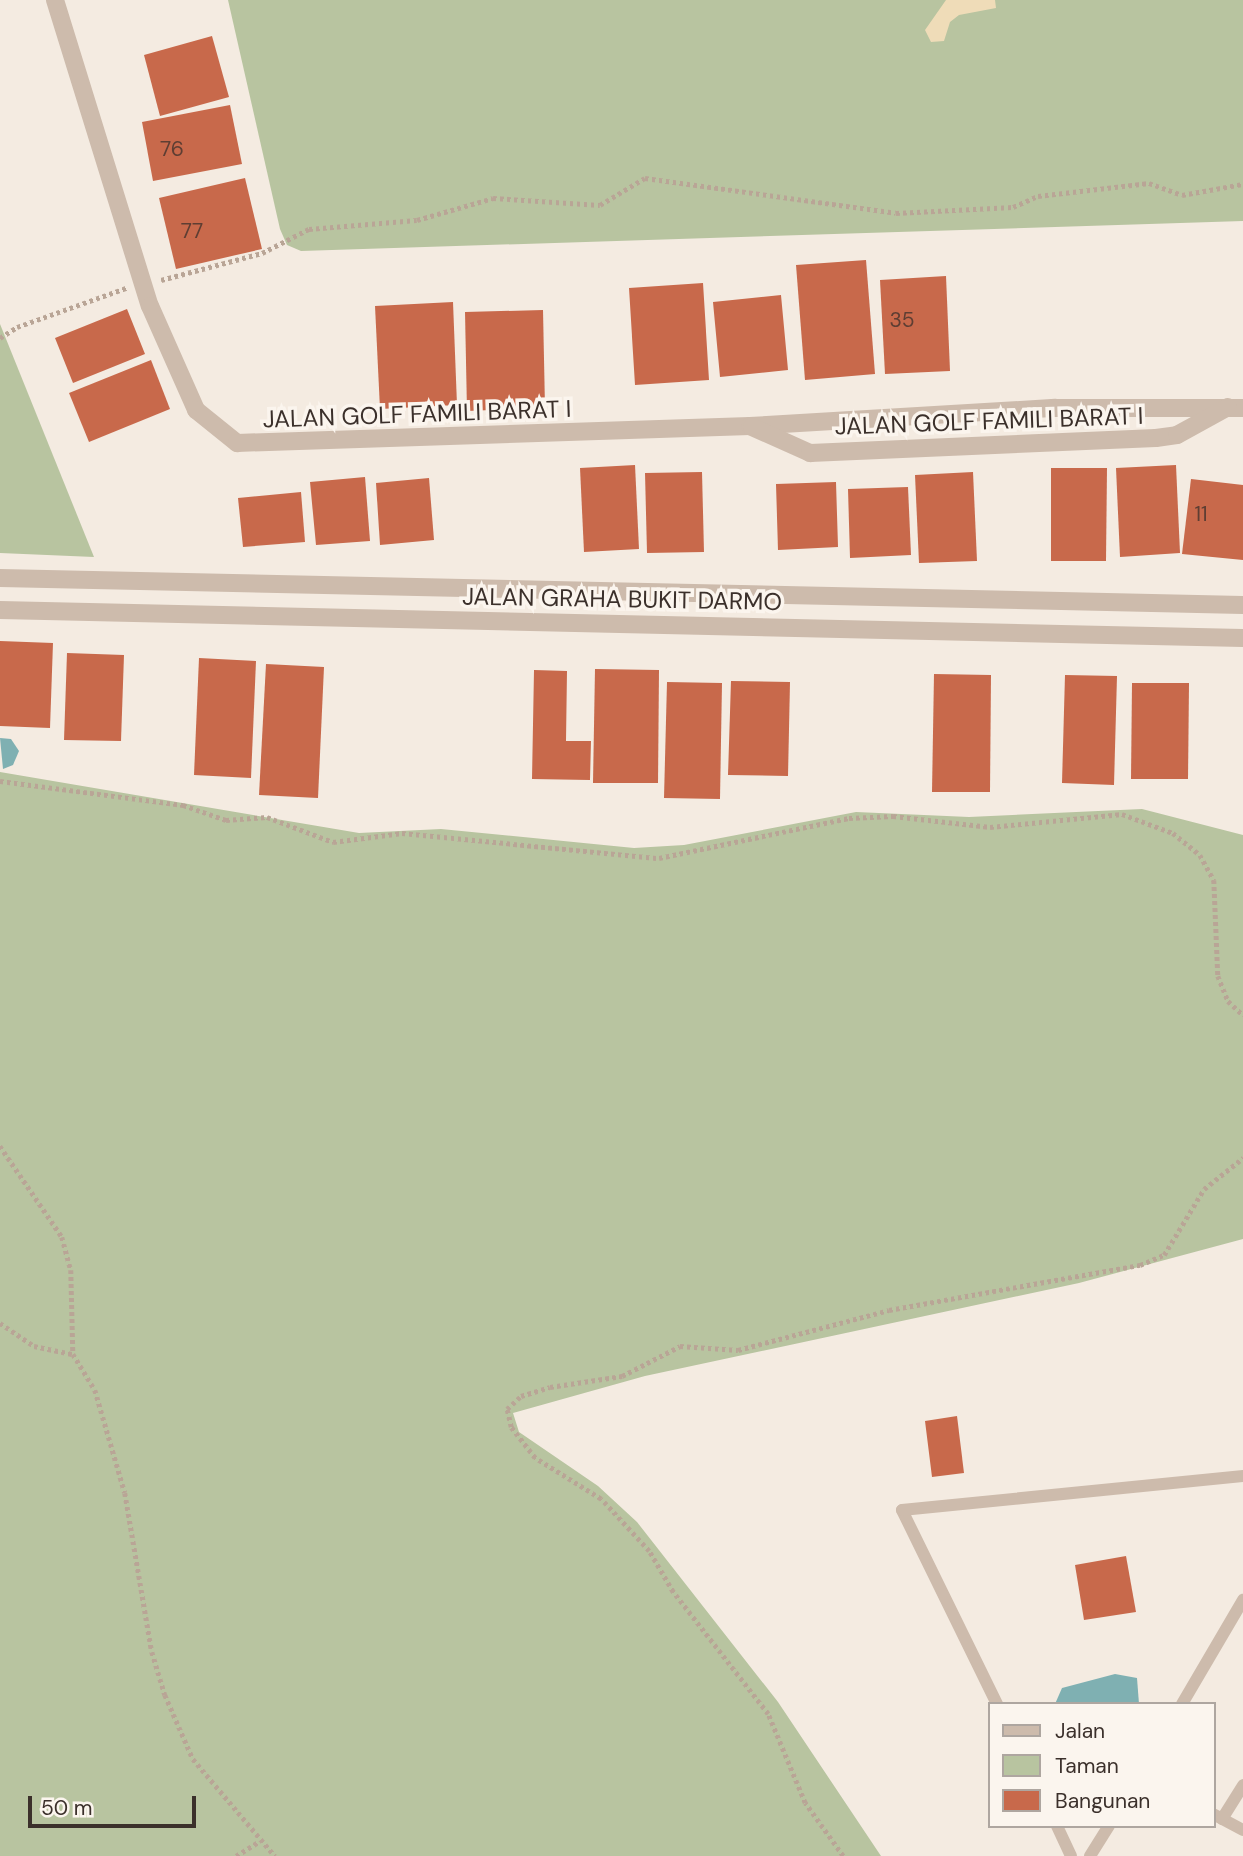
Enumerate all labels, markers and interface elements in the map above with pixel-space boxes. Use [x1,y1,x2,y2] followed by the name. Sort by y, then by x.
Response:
[160,136,184,162] house number: 76
[181,218,203,244] house number: 77
[889,307,915,333] house number: 35
[262,394,572,434] street label: JALAN GOLF FAMILI BARAT I
[834,401,1144,441] street label: JALAN GOLF FAMILI BARAT I
[1194,501,1208,527] house number: 11
[462,582,782,616] street label: JALAN GRAHA BUKIT DARMO
[988,1702,1215,1828] legend
[1055,1717,1105,1745] text: Jalan
[1055,1752,1119,1780] text: Taman
[32,1783,200,1827] scale bar
[1055,1787,1150,1815] text: Bangunan
[41,1794,92,1822] text: 50 m

